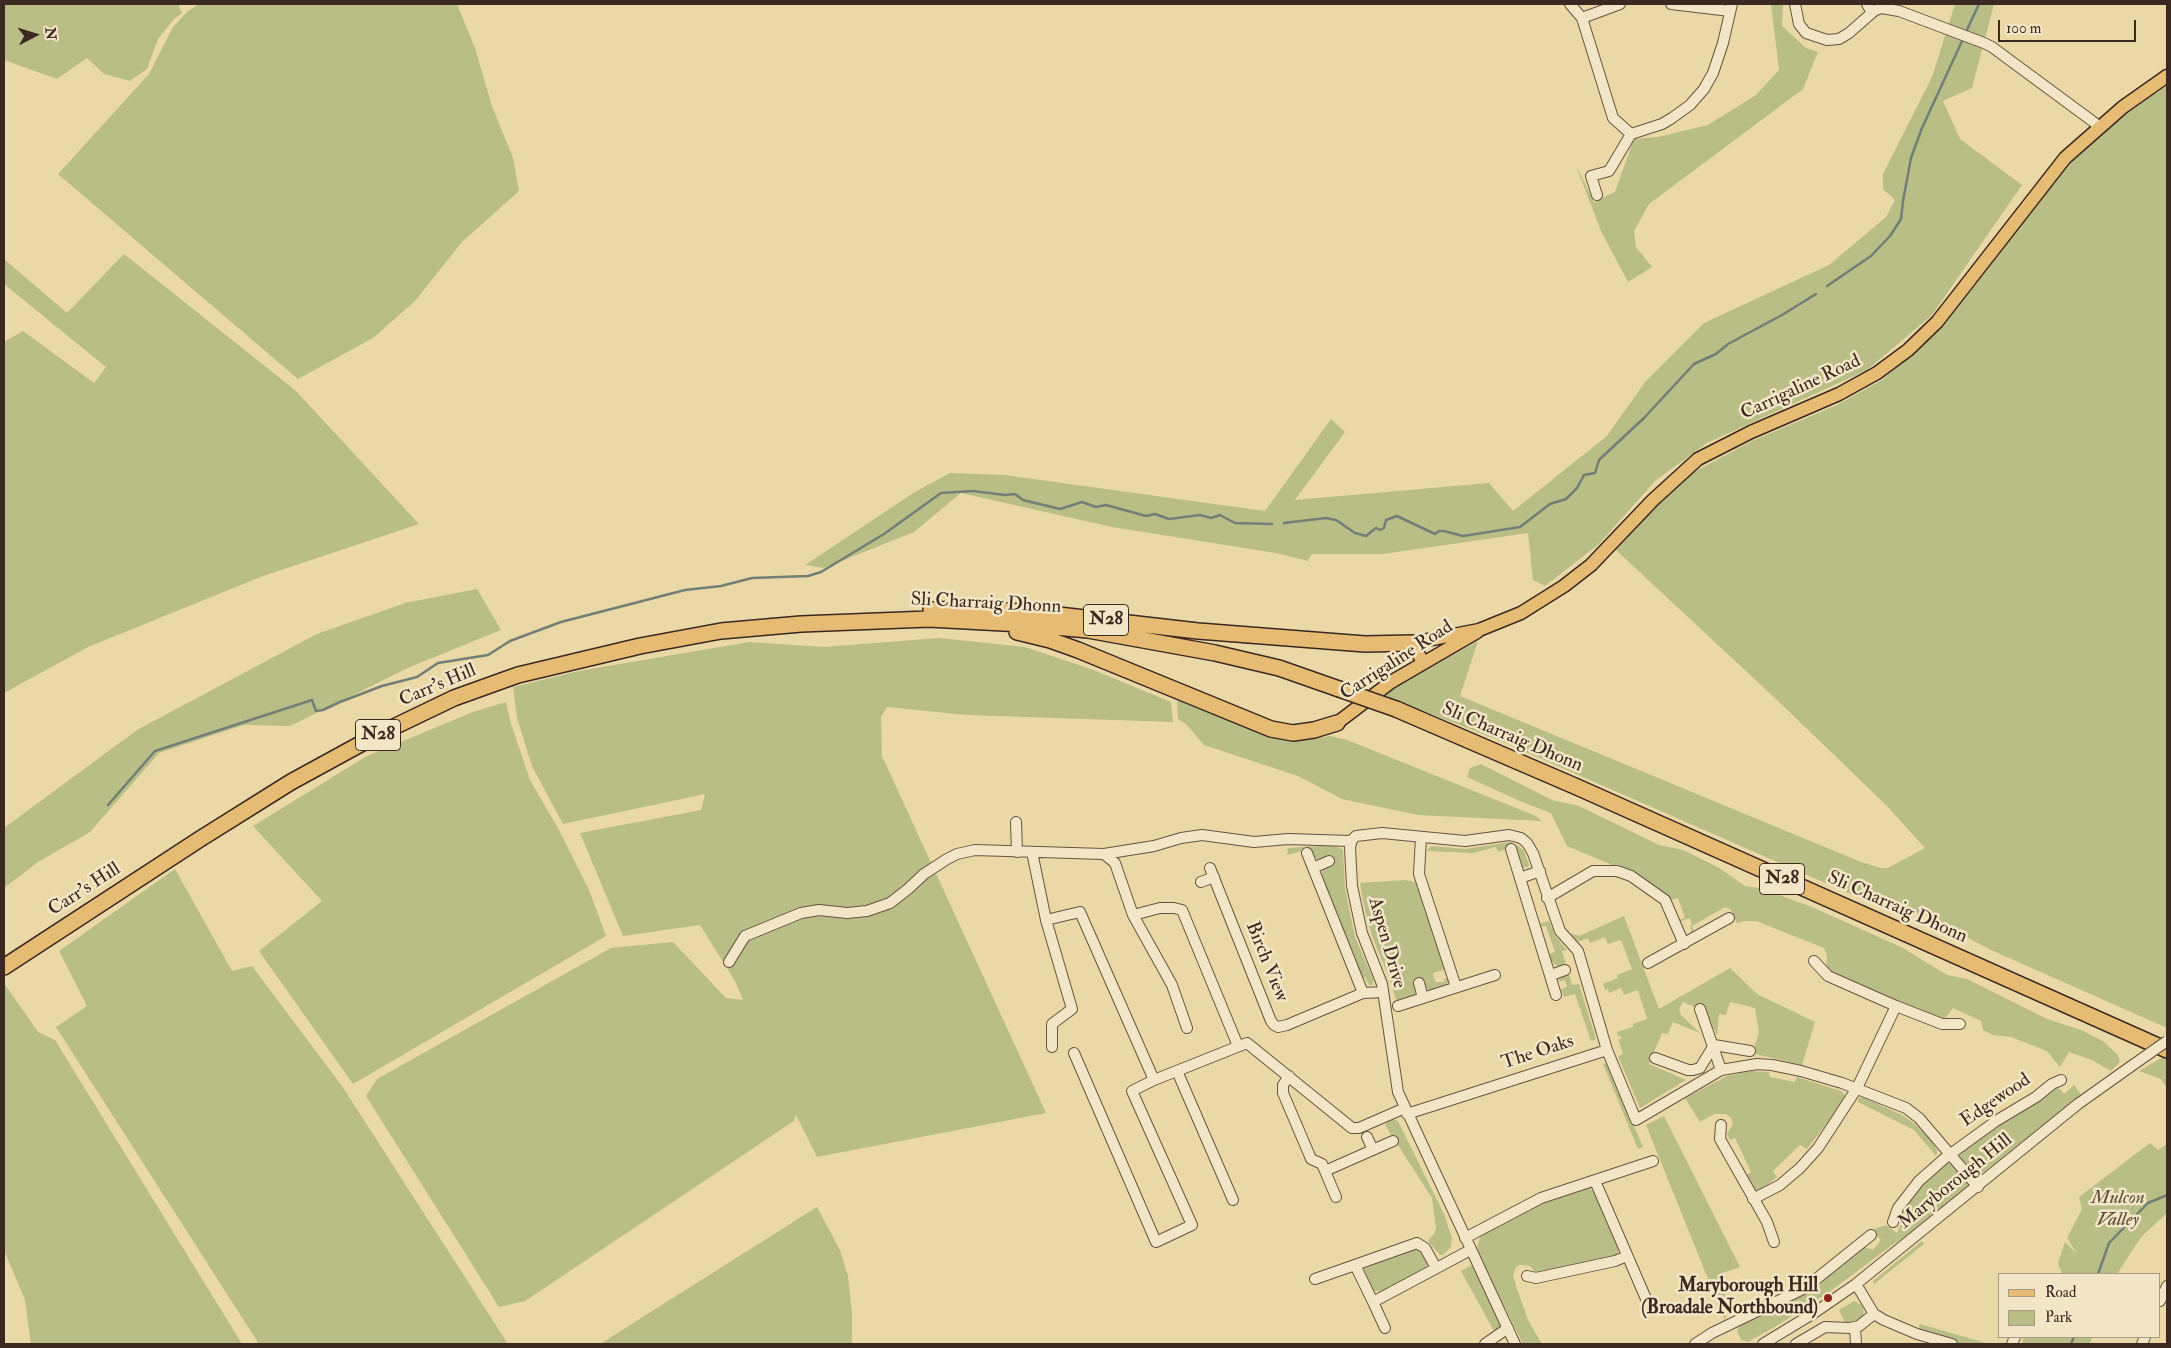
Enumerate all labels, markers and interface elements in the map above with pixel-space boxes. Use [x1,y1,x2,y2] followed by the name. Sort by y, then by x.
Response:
[10,10,60,60] north arrow
[2001,10,2138,42] scale bar
[2006,19,2041,38] text: 100 m
[41,27,59,41] text: N
[1738,350,1864,426] street label: Carrigaline Road
[910,589,1062,619] street label: Sli Charraig Dhonn
[1084,604,1128,636] road number: N28
[1337,616,1457,706] street label: Carrigaline Road
[396,660,480,712] street label: Carr's Hill
[1438,698,1586,778] street label: Sli Charraig Dhonn
[356,720,400,750] road number: N28
[45,858,125,922] street label: Carr's Hill
[1760,864,1804,894] road number: N28
[1824,867,1970,949] street label: Sli Charraig Dhonn
[1362,895,1410,991] street label: Aspen Drive
[1240,919,1292,1005] street label: Birch View
[1499,1031,1577,1075] street label: The Oaks
[1957,1069,2035,1133] street label: Edgewood
[1895,1129,2017,1235] street label: Maryborough Hill
[2091,1188,2145,1232] park label: Mulcon Valley
[1998,1273,2161,1338] legend
[1641,1276,1818,1320] place label: Maryborough Hill (Broadale Northbound)
[2045,1283,2076,1302] text: Road
[1822,1292,1834,1304] marker: Maryborough Hill (Broadale Northbound)
[2045,1308,2072,1327] text: Park

